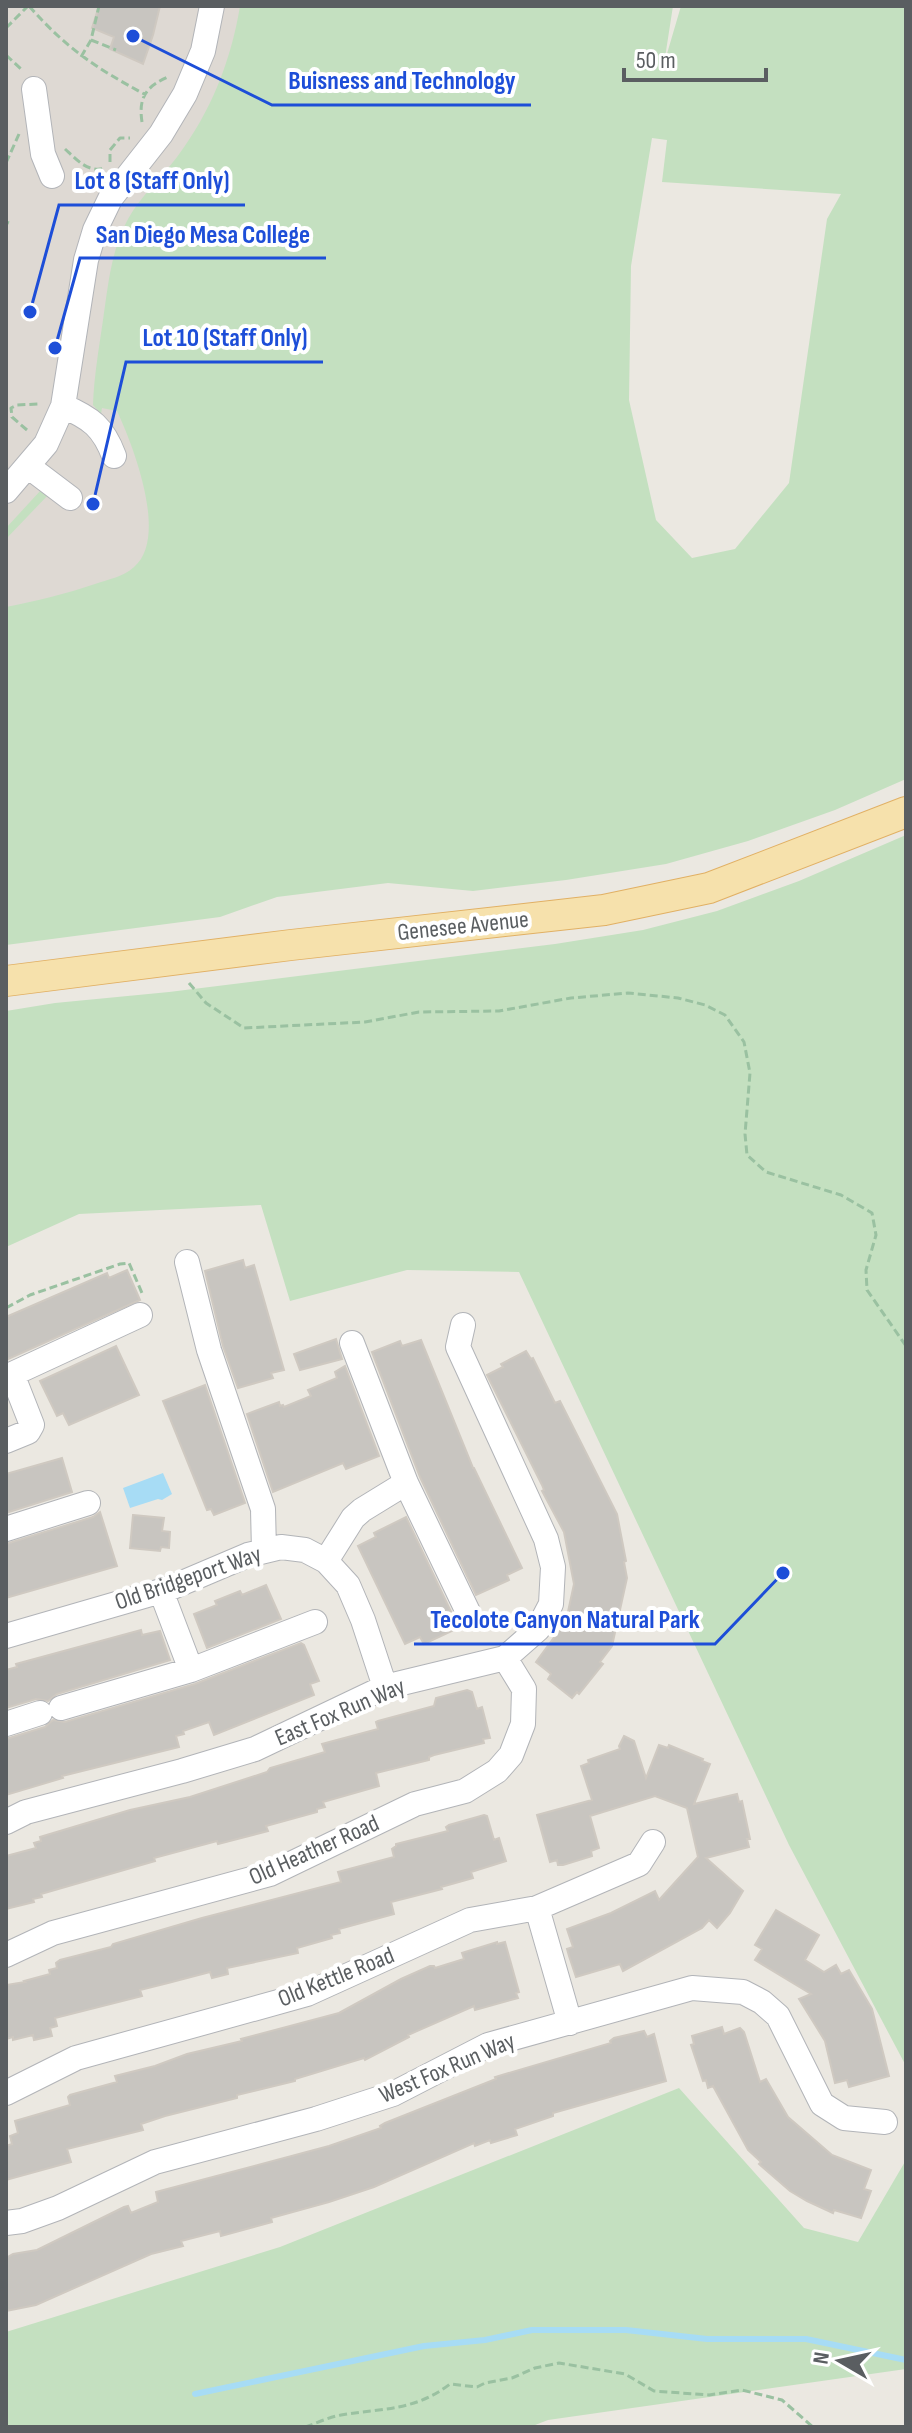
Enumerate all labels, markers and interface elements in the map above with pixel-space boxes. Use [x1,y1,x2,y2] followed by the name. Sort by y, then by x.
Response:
[624,32,766,82] scale bar
[636,46,676,75] text: 50 m
[272,55,531,105] callout: Buisness and Technology
[288,66,516,97] text: Buisness and Technology
[59,155,245,205] callout: Lot 8 (Staff Only)
[75,166,229,197] text: Lot 8 (Staff Only)
[80,208,326,258] callout: San Diego Mesa College
[96,220,310,251] text: San Diego Mesa College
[126,312,323,362] callout: Lot 10 (Staff Only)
[142,323,308,354] text: Lot 10 (Staff Only)
[396,905,530,947] street label: Genesee Avenue
[111,1539,265,1617] street label: Old Bridgeport Way
[414,1594,715,1644] callout: Tecolote Canyon Natural Park
[430,1605,700,1636] text: Tecolote Canyon Natural Park
[271,1672,409,1752] street label: East Fox Run Way
[245,1808,383,1892] street label: Old Heather Road
[274,1941,398,2013] street label: Old Kettle Road
[375,2026,519,2110] street label: West Fox Run Way
[800,2321,880,2401] north arrow
[807,2350,836,2366] text: N

